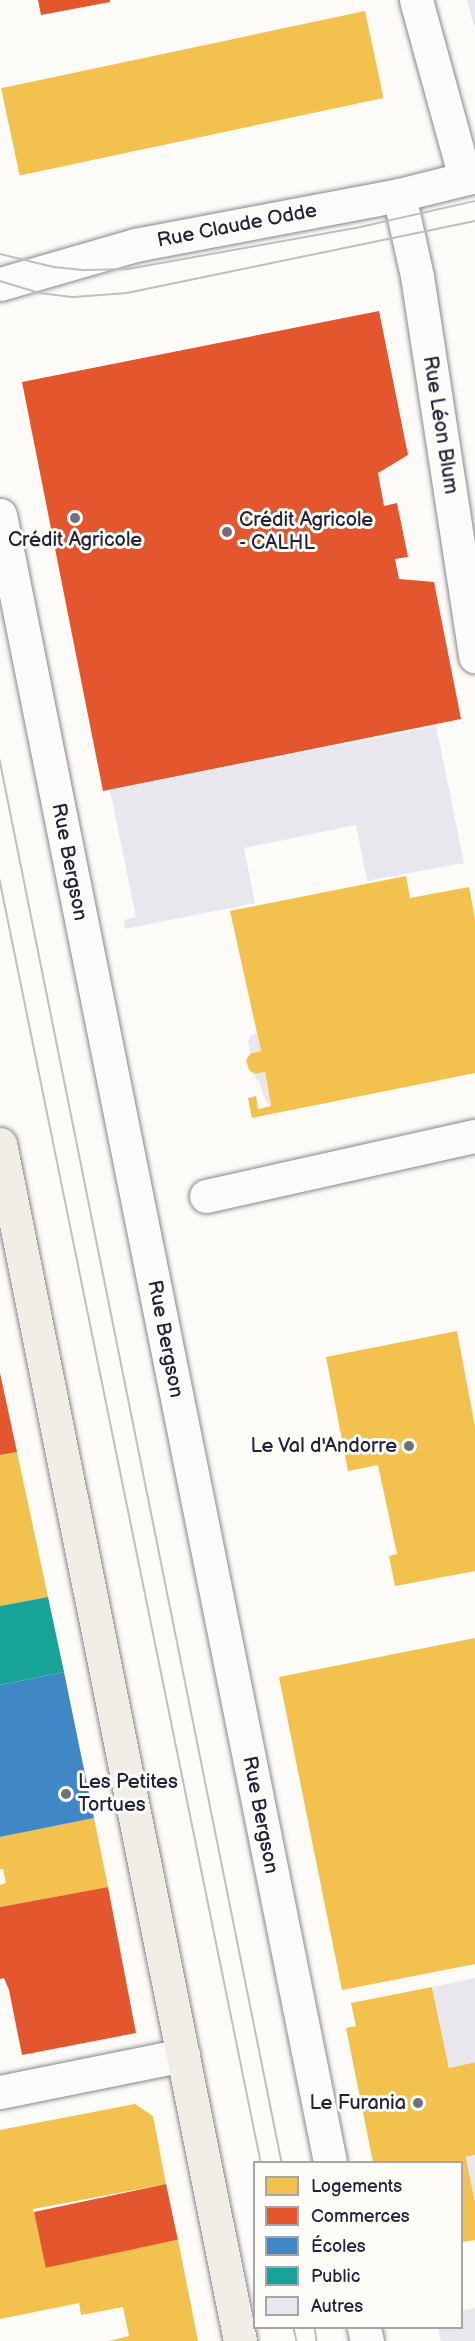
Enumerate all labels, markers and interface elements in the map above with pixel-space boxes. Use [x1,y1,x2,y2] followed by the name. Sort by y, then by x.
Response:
[155,199,319,253] street label: Rue Claude Odde
[417,354,463,496] street label: Rue Léon Blum
[239,508,373,555] place label: Crédit Agricole - CALHL
[68,511,82,525] marker: Crédit Agricole
[220,525,234,539] marker: Crédit Agricole - CALHL
[8,528,142,552] place label: Crédit Agricole
[46,801,92,923] street label: Rue Bergson
[142,1278,188,1400] street label: Rue Bergson
[250,1434,397,1458] place label: Le Val d'Andorre
[402,1439,416,1453] marker: Le Val d'Andorre
[237,1754,283,1876] street label: Rue Bergson
[78,1770,178,1817] place label: Les Petites Tortues
[59,1787,73,1801] marker: Les Petites Tortues
[310,2091,406,2115] place label: Le Furania
[411,2096,425,2110] marker: Le Furania
[253,2161,463,2329] legend
[311,2176,402,2197] text: Logements
[311,2206,410,2227] text: Commerces
[311,2236,366,2257] text: Écoles
[311,2266,360,2287] text: Public
[311,2296,363,2317] text: Autres

